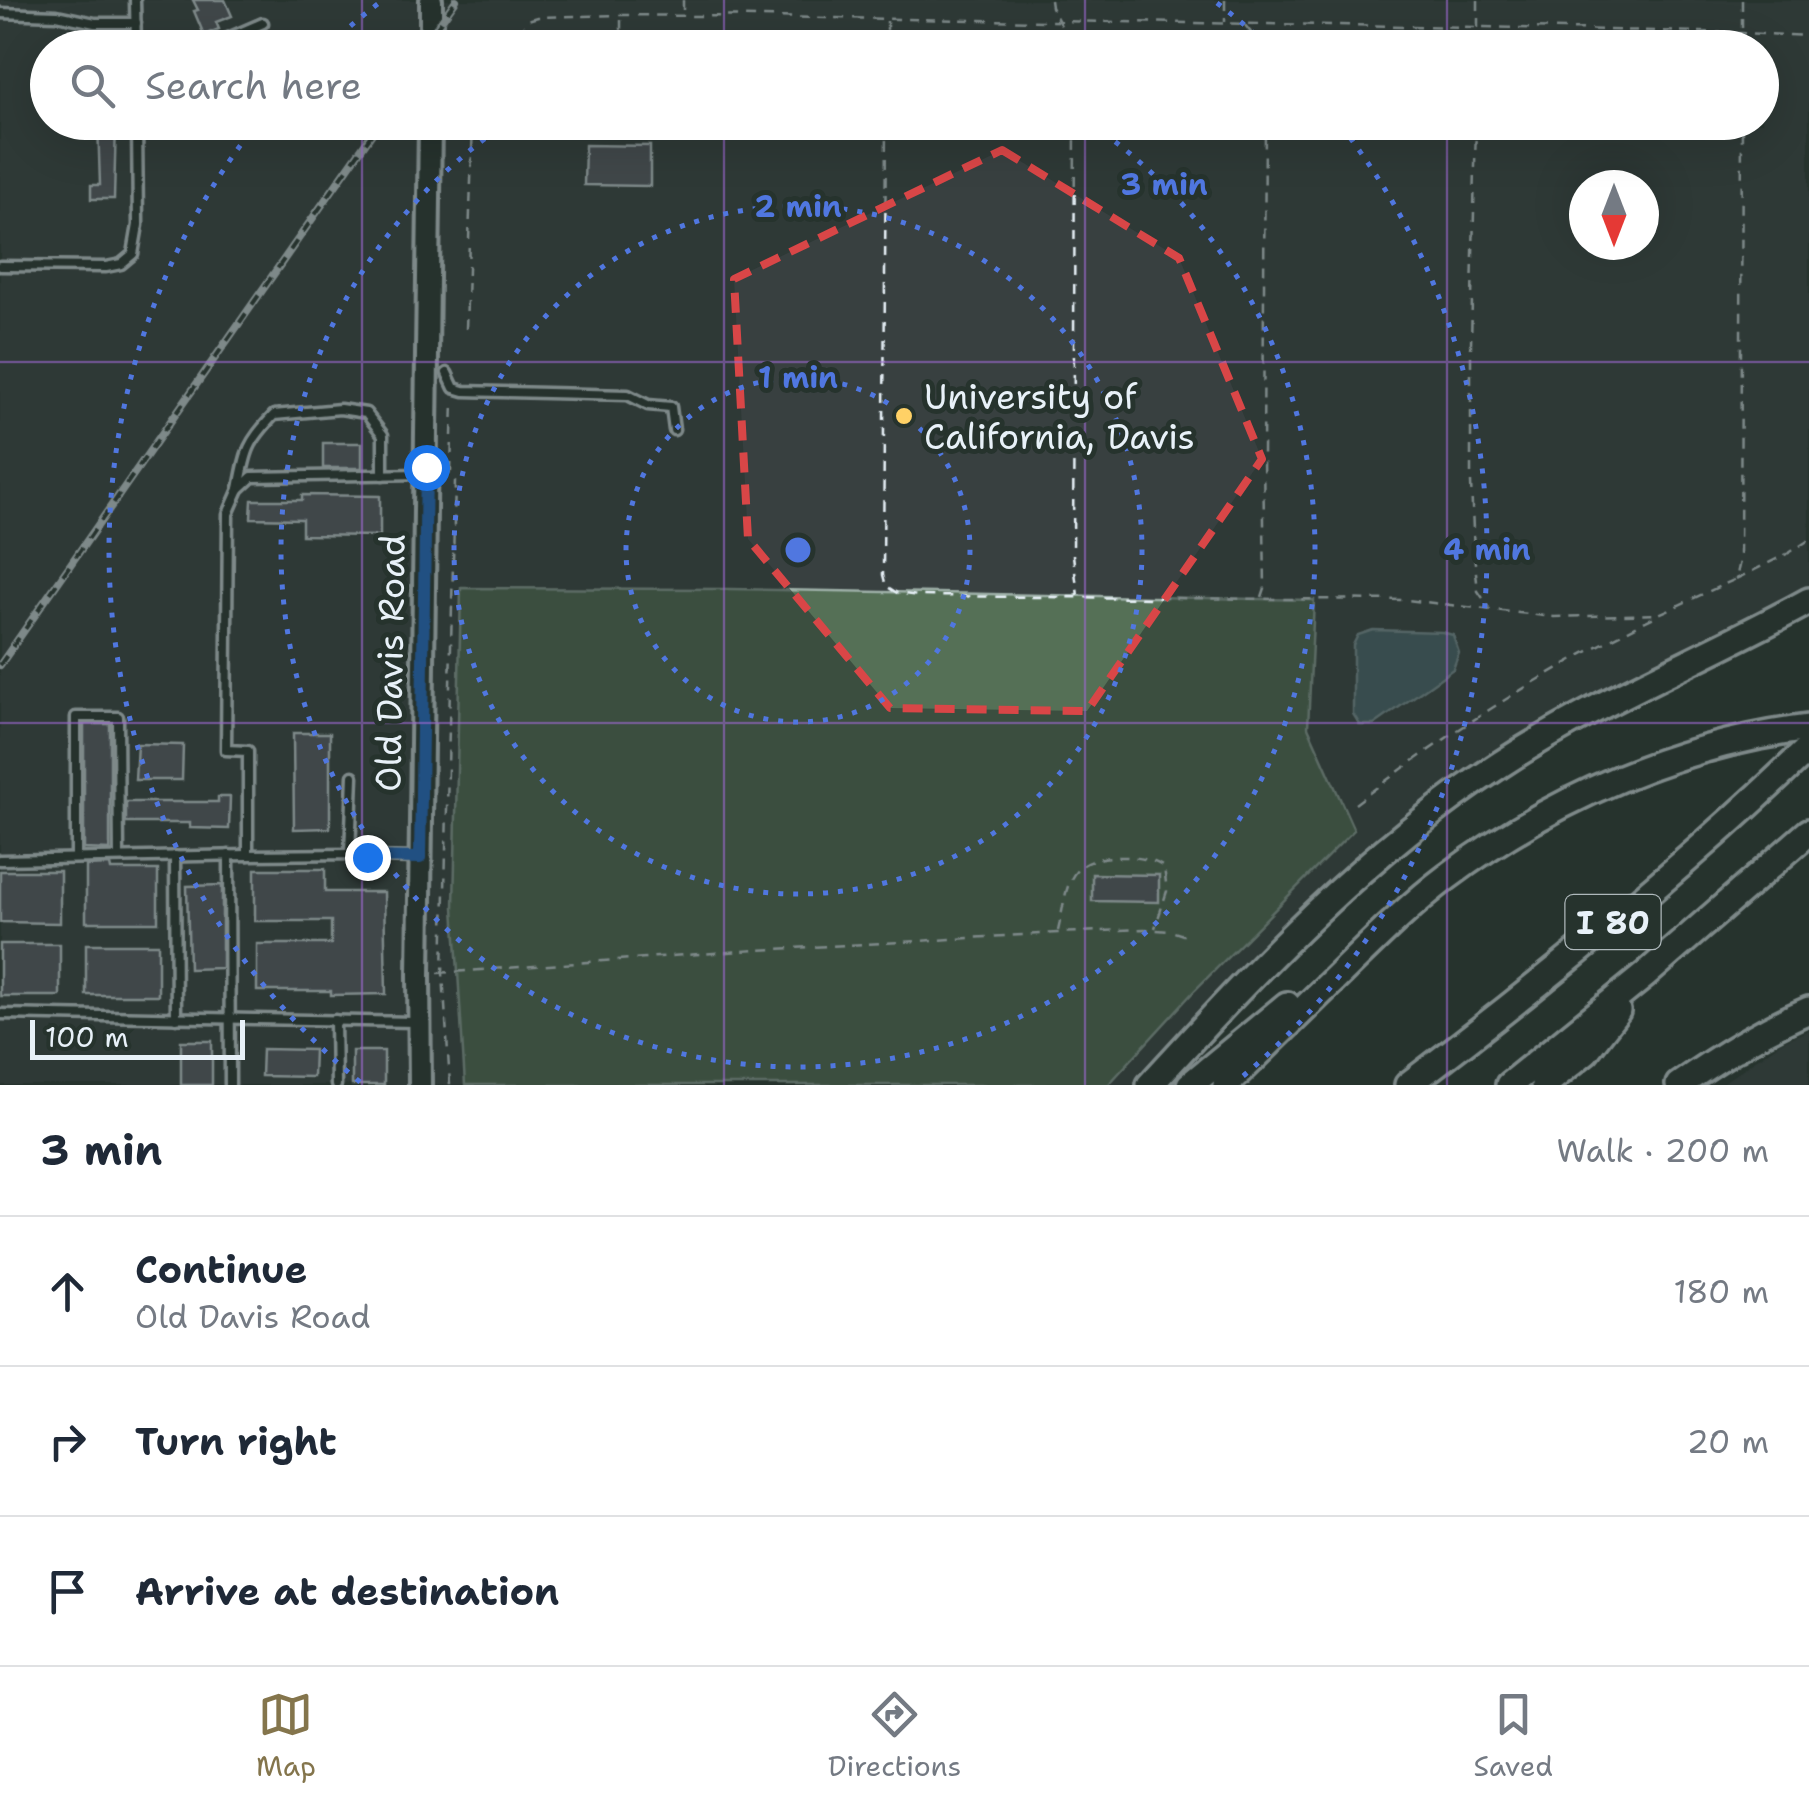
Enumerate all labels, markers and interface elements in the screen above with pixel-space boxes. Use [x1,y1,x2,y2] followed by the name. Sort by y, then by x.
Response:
[30,30,1779,140] search box
[65,58,120,113] icon: search
[145,60,362,111] text: Search here
[1120,164,1208,205] text: 3 min
[1569,170,1659,260] north arrow
[754,186,842,227] text: 2 min
[758,357,838,398] text: 1 min
[924,373,1195,460] place label: University of California, Davis
[893,405,915,427] marker: University of California, Davis
[404,445,450,491] route start
[1443,529,1531,570] text: 4 min
[780,532,816,568] centre of rings
[364,534,416,792] street label: Old Davis Road
[345,835,391,881] route end
[1566,895,1660,949] road number: I 80
[30,1015,245,1060] scale bar
[45,1018,129,1056] text: 100 m
[40,1122,162,1178] text: 3 min
[1556,1129,1769,1172] text: Walk · 200 m
[135,1244,307,1295] text: Continue
[40,1264,95,1319] icon: ahead
[1673,1270,1769,1313] text: 180 m
[135,1295,371,1338] text: Old Davis Road
[40,1414,95,1469] icon: right
[135,1416,337,1467] text: Turn right
[1687,1420,1769,1463] text: 20 m
[40,1564,95,1619] icon: arrive
[135,1566,559,1617] text: Arrive at destination
[256,1687,316,1785] tab: Map
[828,1687,961,1785] tab: Directions
[1473,1687,1553,1785] tab: Saved

